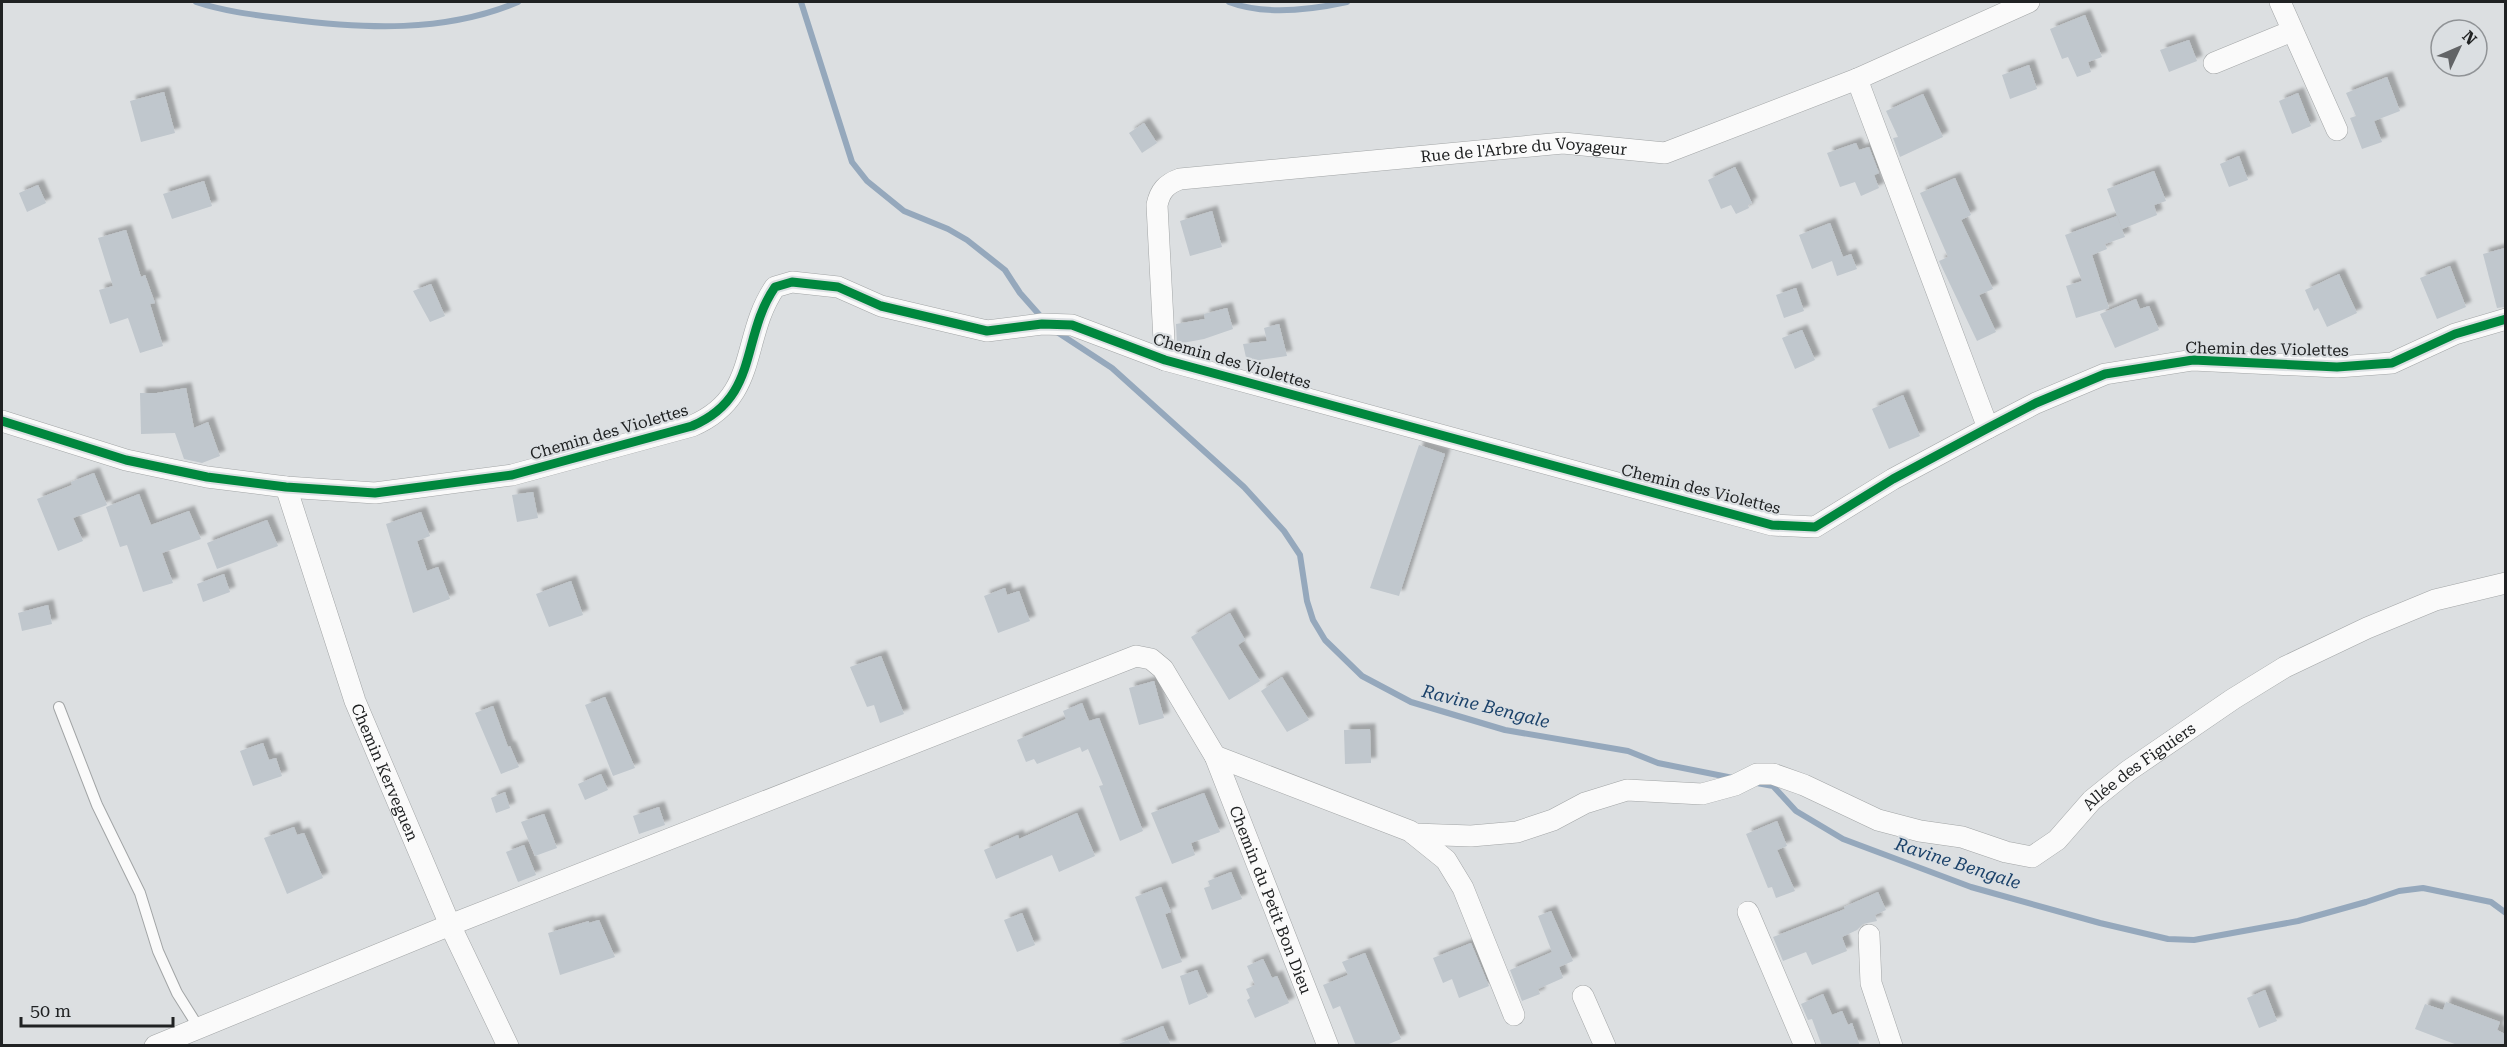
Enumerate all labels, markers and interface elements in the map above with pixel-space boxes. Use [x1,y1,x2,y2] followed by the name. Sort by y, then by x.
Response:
[2429,18,2489,78] north arrow
[2458,27,2481,49] text: N
[1420,133,1628,166] street label: Rue de l'Arbre du Voyageur
[1151,329,1314,393] street label: Chemin des Violettes
[2185,338,2349,360] street label: Chemin des Violettes
[528,400,691,464] street label: Chemin des Violettes
[1619,460,1783,518] street label: Chemin des Violettes
[1419,680,1552,732] water label: Ravine Bengale
[348,700,423,844] street label: Chemin Kerveguen
[2078,718,2199,814] street label: Allée des Figuiers
[1226,803,1316,996] street label: Chemin du Petit Bon Dieu
[1892,832,2023,893] water label: Ravine Bengale
[21,990,172,1028] scale bar
[30,1000,71,1021] text: 50 m

